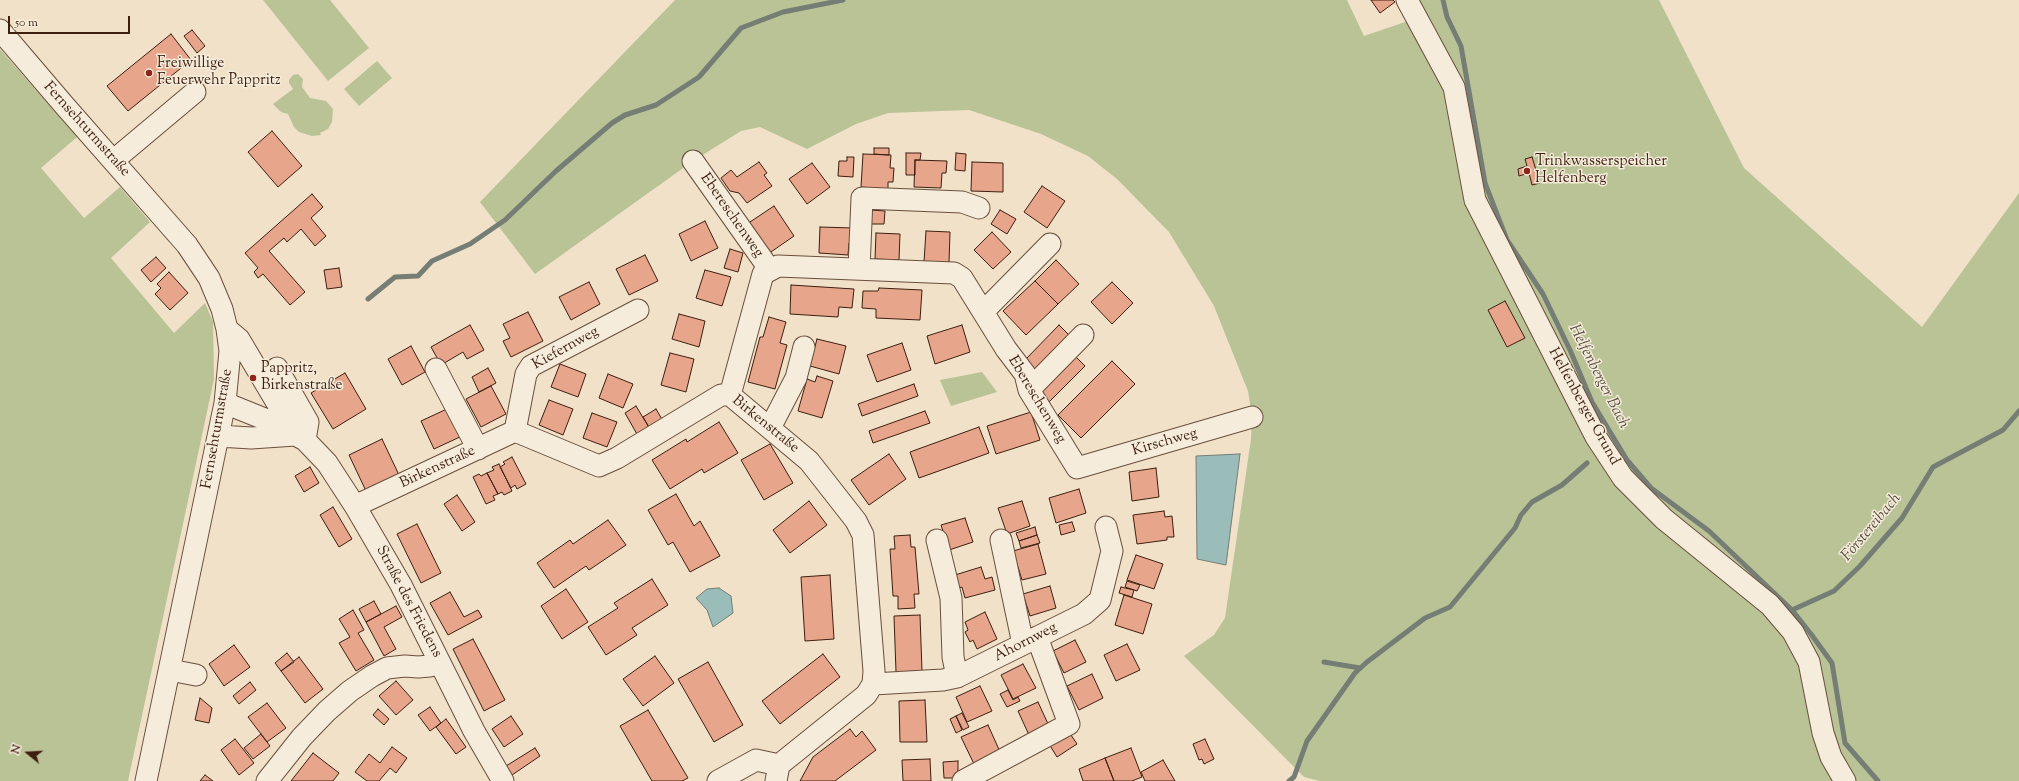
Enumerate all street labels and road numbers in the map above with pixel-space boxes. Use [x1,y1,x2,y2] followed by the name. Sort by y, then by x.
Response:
[39,79,133,181] street label: Fernsehturmstraße
[695,170,767,262] street label: Ebereschenweg
[530,323,602,375] street label: Kiefernweg
[1543,345,1623,469] street label: Helfenberger Grund
[1003,353,1069,447] street label: Ebereschenweg
[199,368,237,490] street label: Fernsehturmstraße
[728,392,802,458] street label: Birkenstraße
[1130,425,1200,461] street label: Kirschweg
[397,443,479,493] street label: Birkenstraße
[371,543,445,661] street label: Straße des Friedens
[992,620,1060,666] street label: Ahornweg

